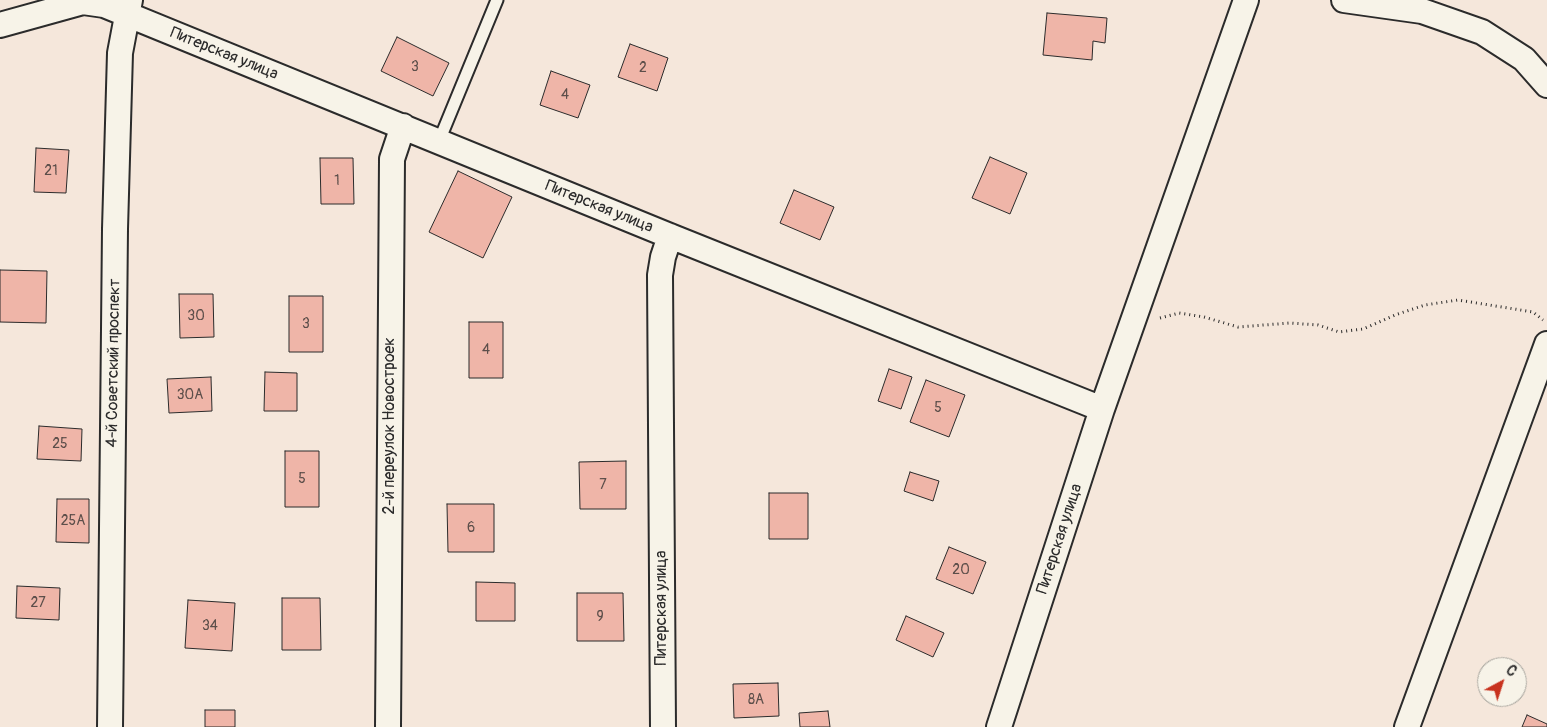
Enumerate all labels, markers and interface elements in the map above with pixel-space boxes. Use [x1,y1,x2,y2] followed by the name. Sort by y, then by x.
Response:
[167,24,281,84] street label: Питерская улица
[411,59,419,75] house number: 3
[639,60,647,76] house number: 2
[561,87,569,103] house number: 4
[44,163,58,179] house number: 21
[334,173,340,189] house number: 1
[542,177,656,237] street label: Питерская улица
[103,278,125,448] street label: 4-й Советский проспект
[187,308,205,324] house number: 30
[302,316,310,332] house number: 3
[380,337,400,515] street label: 2-й переулок Новостроек
[482,342,490,358] house number: 4
[177,387,203,403] house number: 30А
[934,400,942,416] house number: 5
[52,436,68,452] house number: 25
[298,471,306,487] house number: 5
[599,477,607,493] house number: 7
[1033,481,1087,597] street label: Питерская улица
[61,513,85,529] house number: 25А
[467,520,475,536] house number: 6
[652,551,672,665] street label: Питерская улица
[952,562,970,578] house number: 20
[30,595,46,611] house number: 27
[596,609,604,625] house number: 9
[202,618,218,634] house number: 34
[1477,657,1527,707] north arrow
[1503,662,1520,680] text: С
[748,692,764,708] house number: 8А

